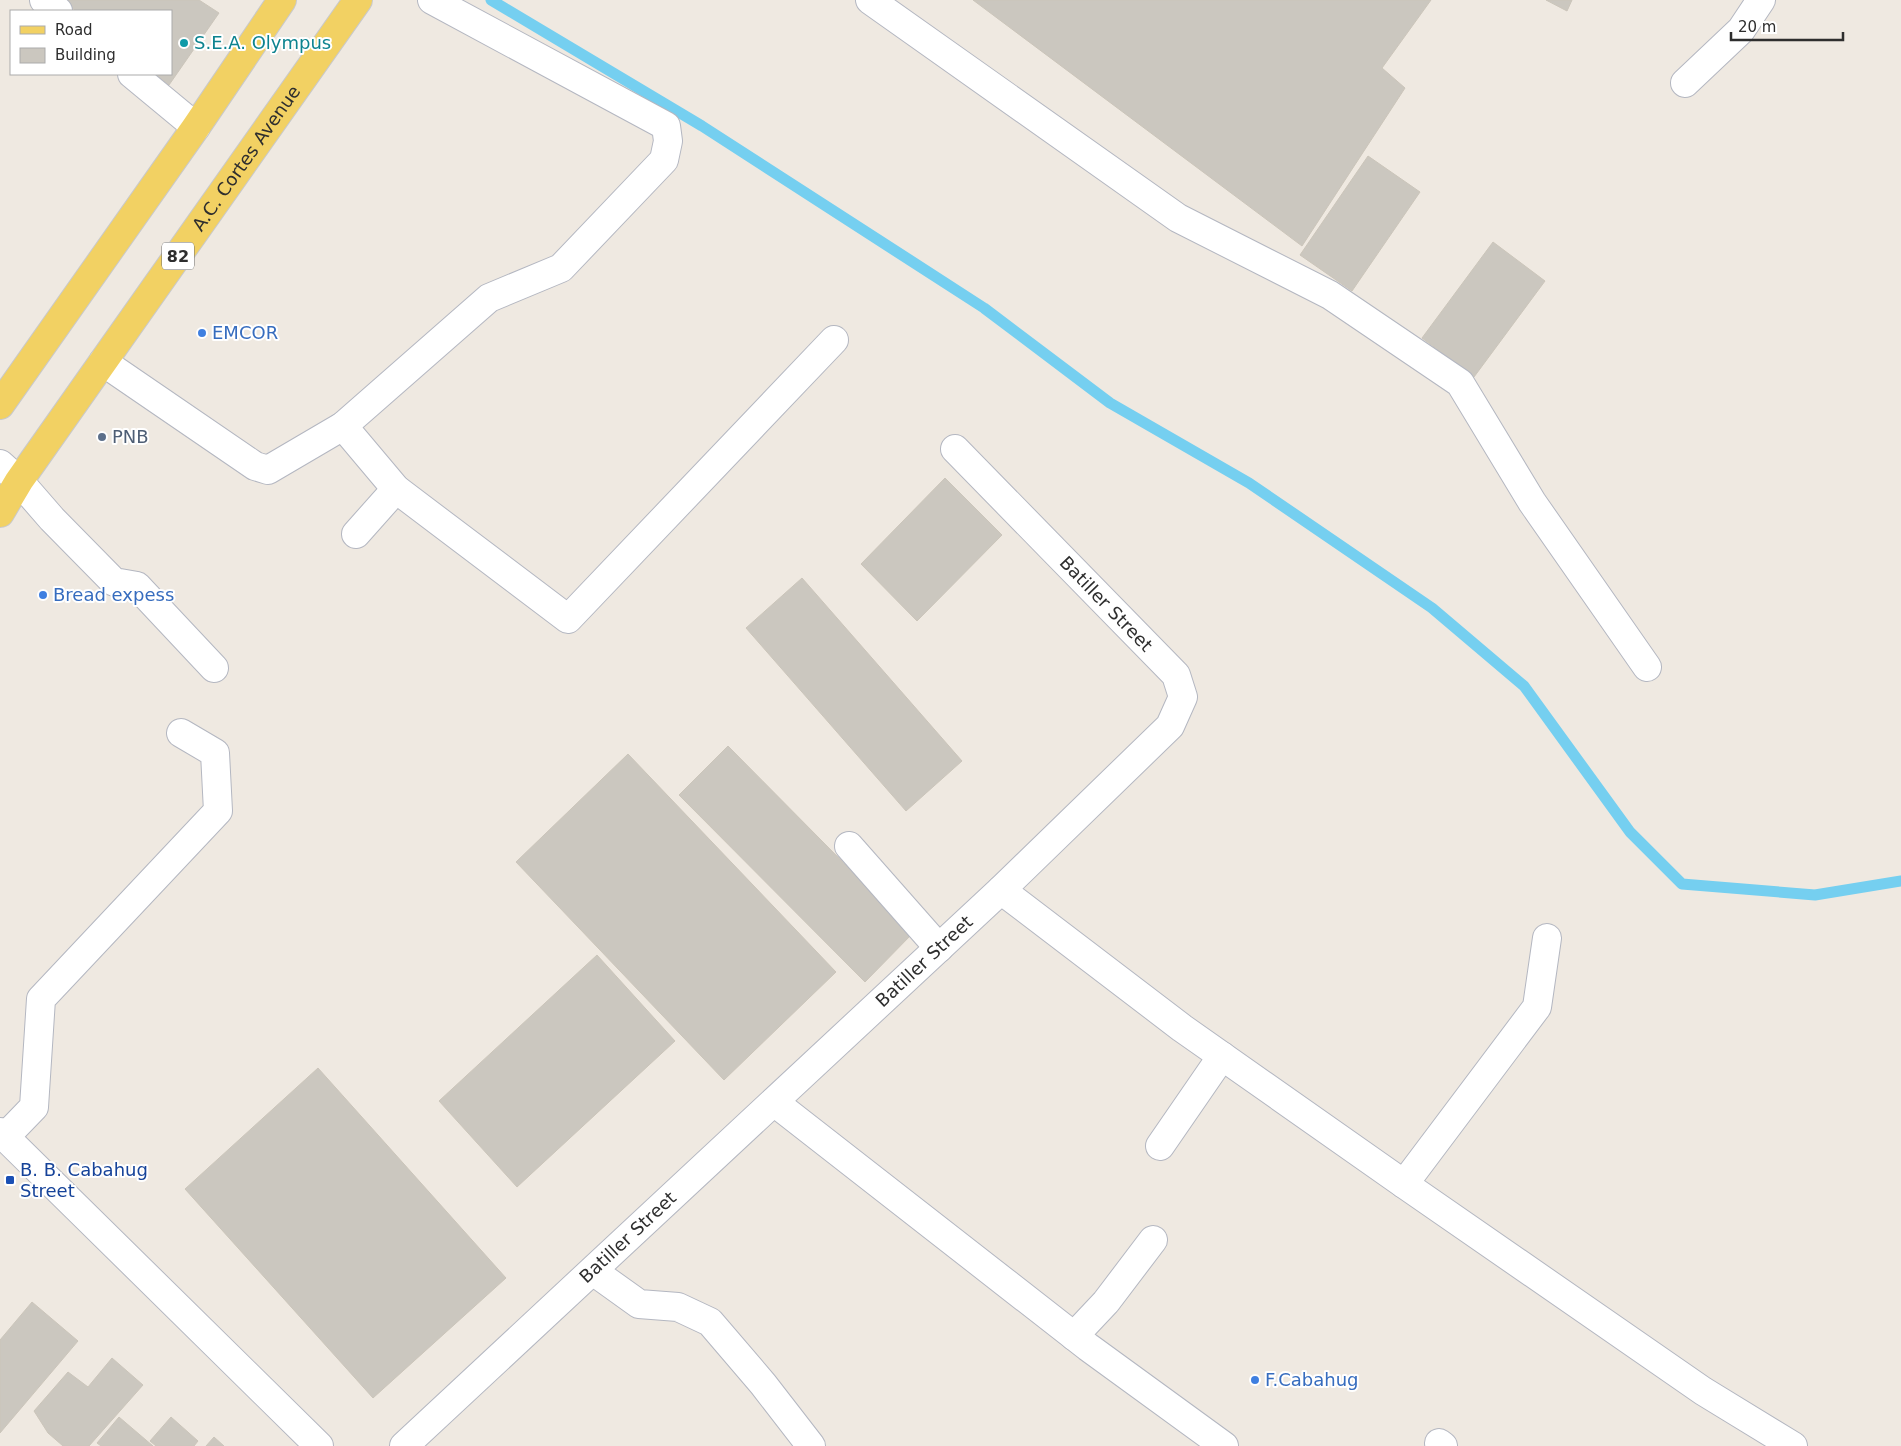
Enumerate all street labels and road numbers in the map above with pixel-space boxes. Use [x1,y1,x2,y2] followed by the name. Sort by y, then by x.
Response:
[188,81,304,235] street label: A.C. Cortes Avenue
[162,242,194,270] road number: 82
[1056,552,1157,656] street label: Batiller Street
[871,911,977,1011] street label: Batiller Street
[575,1187,680,1287] street label: Batiller Street

